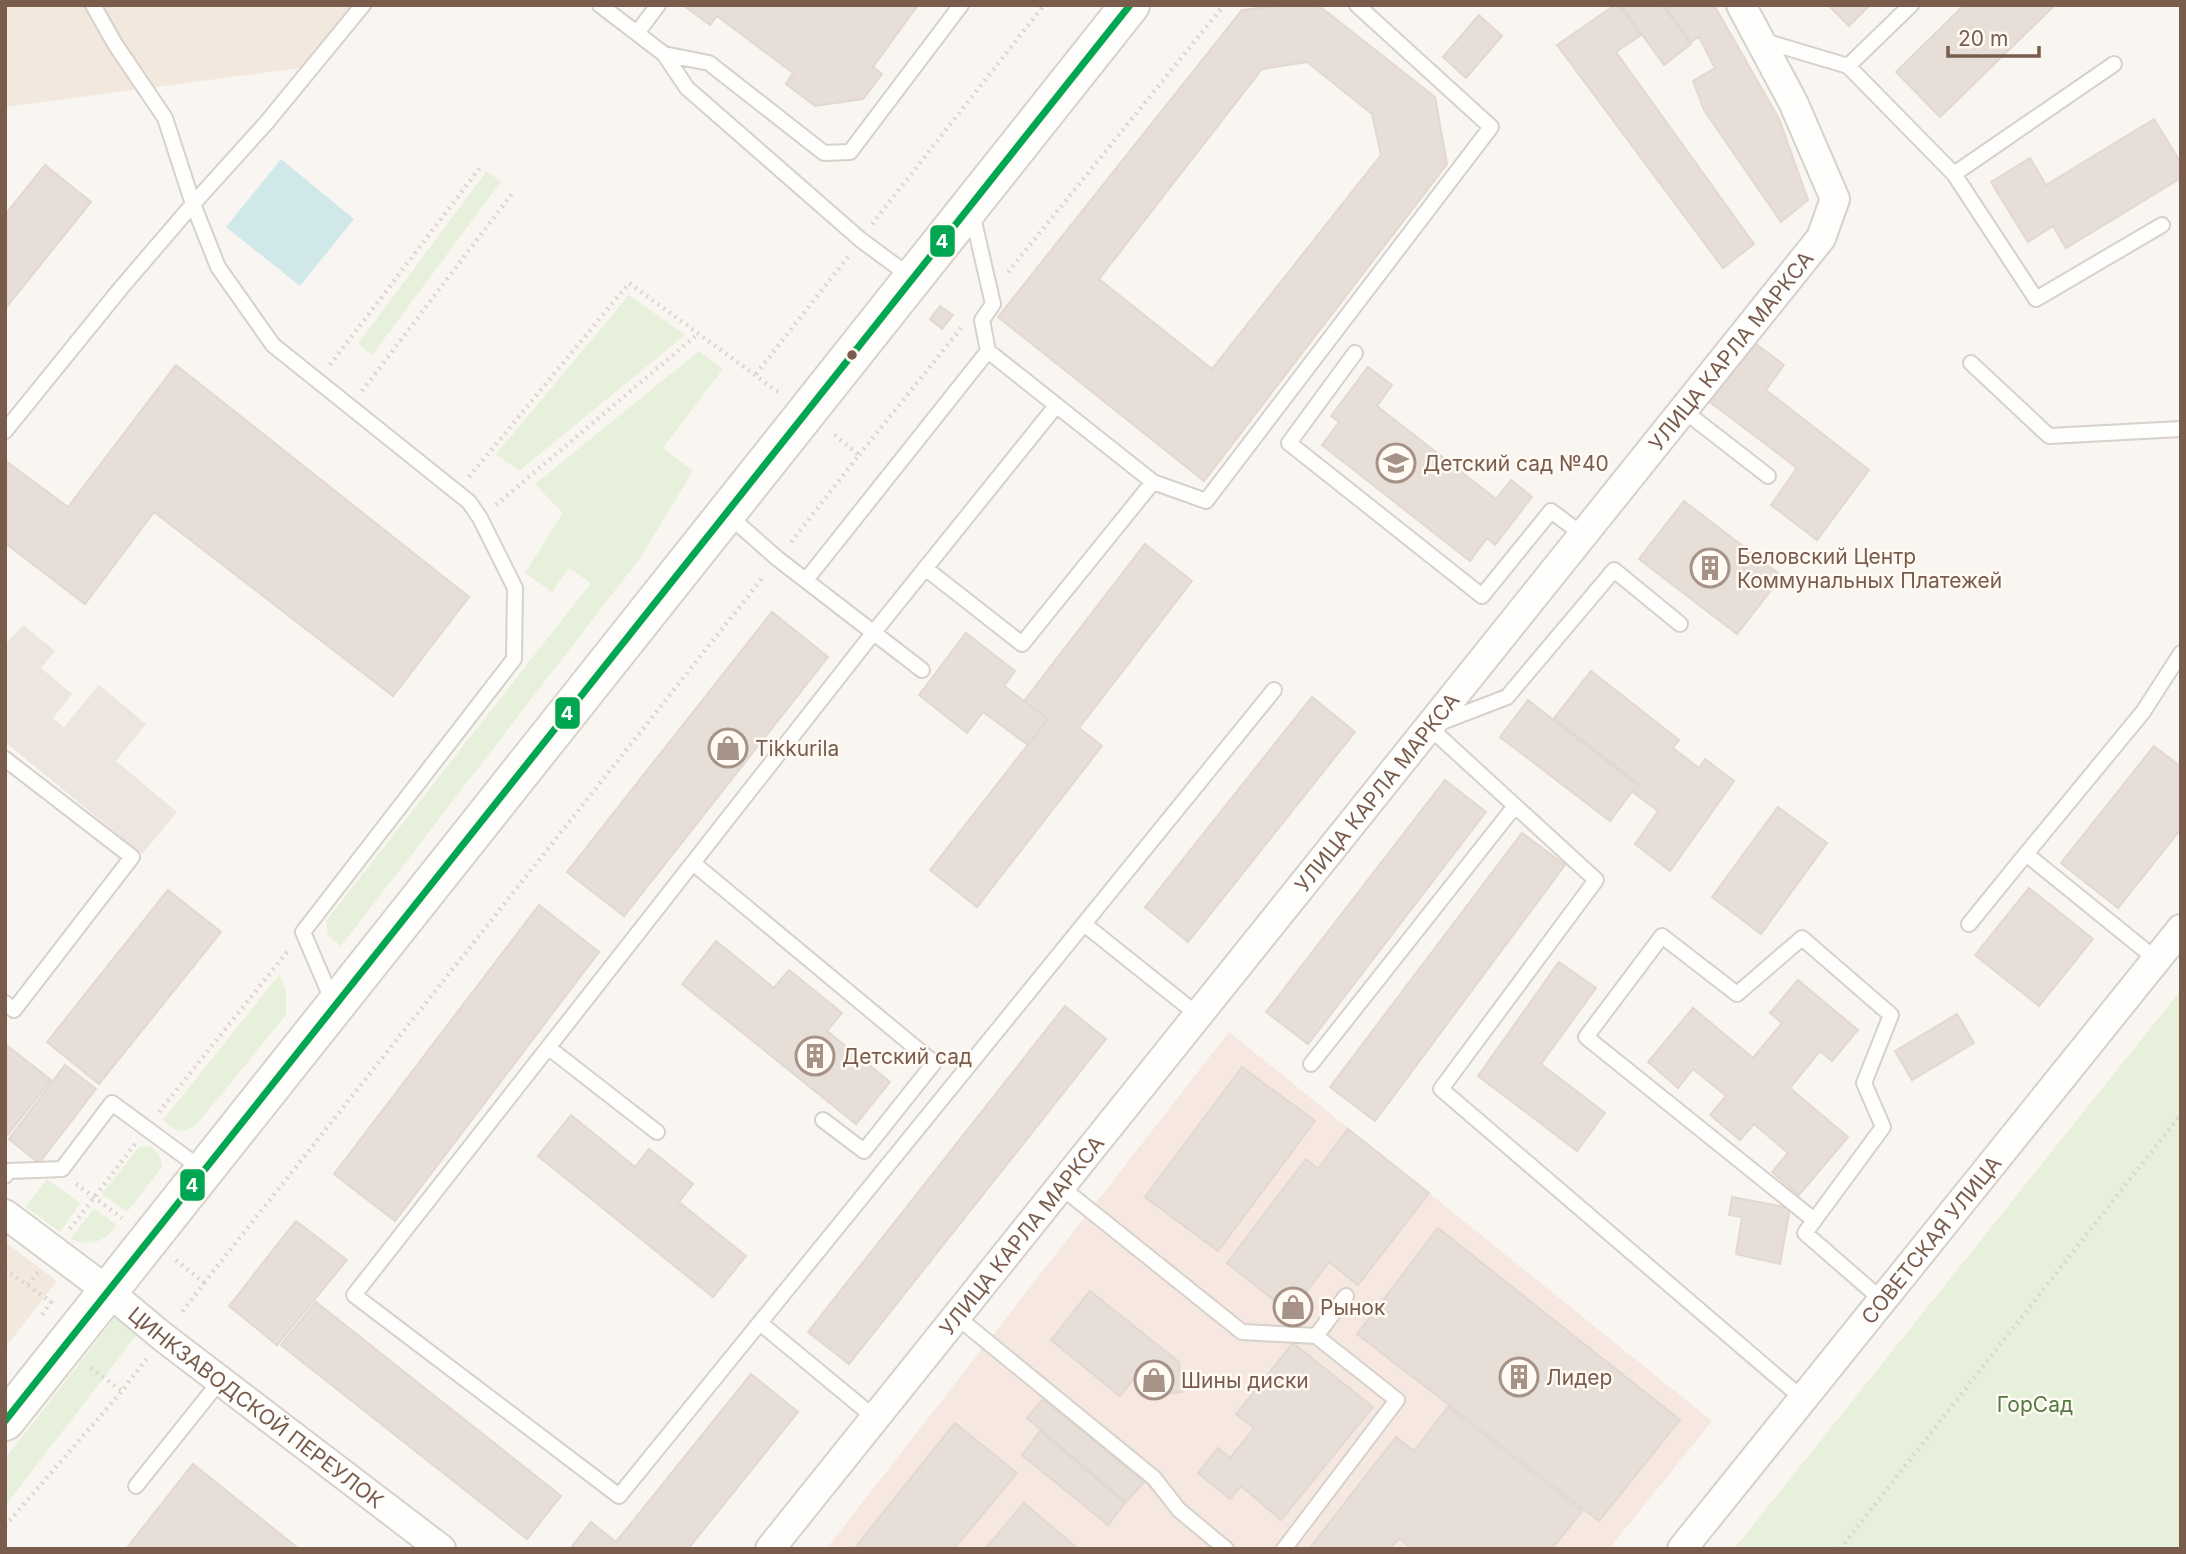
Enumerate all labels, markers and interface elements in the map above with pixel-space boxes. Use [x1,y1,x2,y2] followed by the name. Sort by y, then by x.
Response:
[1948,14,2039,58] scale bar
[1958,26,2008,51] text: 20 m
[929,224,956,258] line badge: 4
[936,230,948,253] text: 4
[1643,246,1818,455] street label: УЛИЦА КАРЛА МАРКСА
[845,348,859,362] unlabelled marker
[1375,442,1417,484] school or university icon: Детский сад №40
[1423,451,1609,476] place label: Детский сад №40
[1737,544,2002,593] place label: Беловский Центр Коммунальных Платежей
[1689,547,1731,589] building icon: Беловский Центр Коммунальных Платежей
[1289,688,1464,897] street label: УЛИЦА КАРЛА МАРКСА
[554,696,581,730] line badge: 4
[561,702,573,725] text: 4
[707,727,749,769] shop icon: Tikkurila
[755,736,839,761] place label: Tikkurila
[794,1035,836,1077] building icon: Детский сад
[842,1044,972,1069] place label: Детский сад
[934,1131,1109,1340] street label: УЛИЦА КАРЛА МАРКСА
[1856,1151,2006,1329] street label: СОВЕТСКАЯ УЛИЦА
[179,1168,206,1202] line badge: 4
[186,1174,198,1197] text: 4
[1272,1286,1314,1328] shop icon: Рынок
[1320,1295,1386,1320] place label: Рынок
[124,1301,389,1513] street label: ЦИНКЗАВОДСКОЙ ПЕРЕУЛОК
[1498,1356,1540,1398] building icon: Лидер
[1133,1359,1175,1401] shop icon: Шины диски
[1546,1365,1612,1390] place label: Лидер
[1181,1368,1309,1393] place label: Шины диски
[1997,1392,2073,1417] park label: ГорСад

